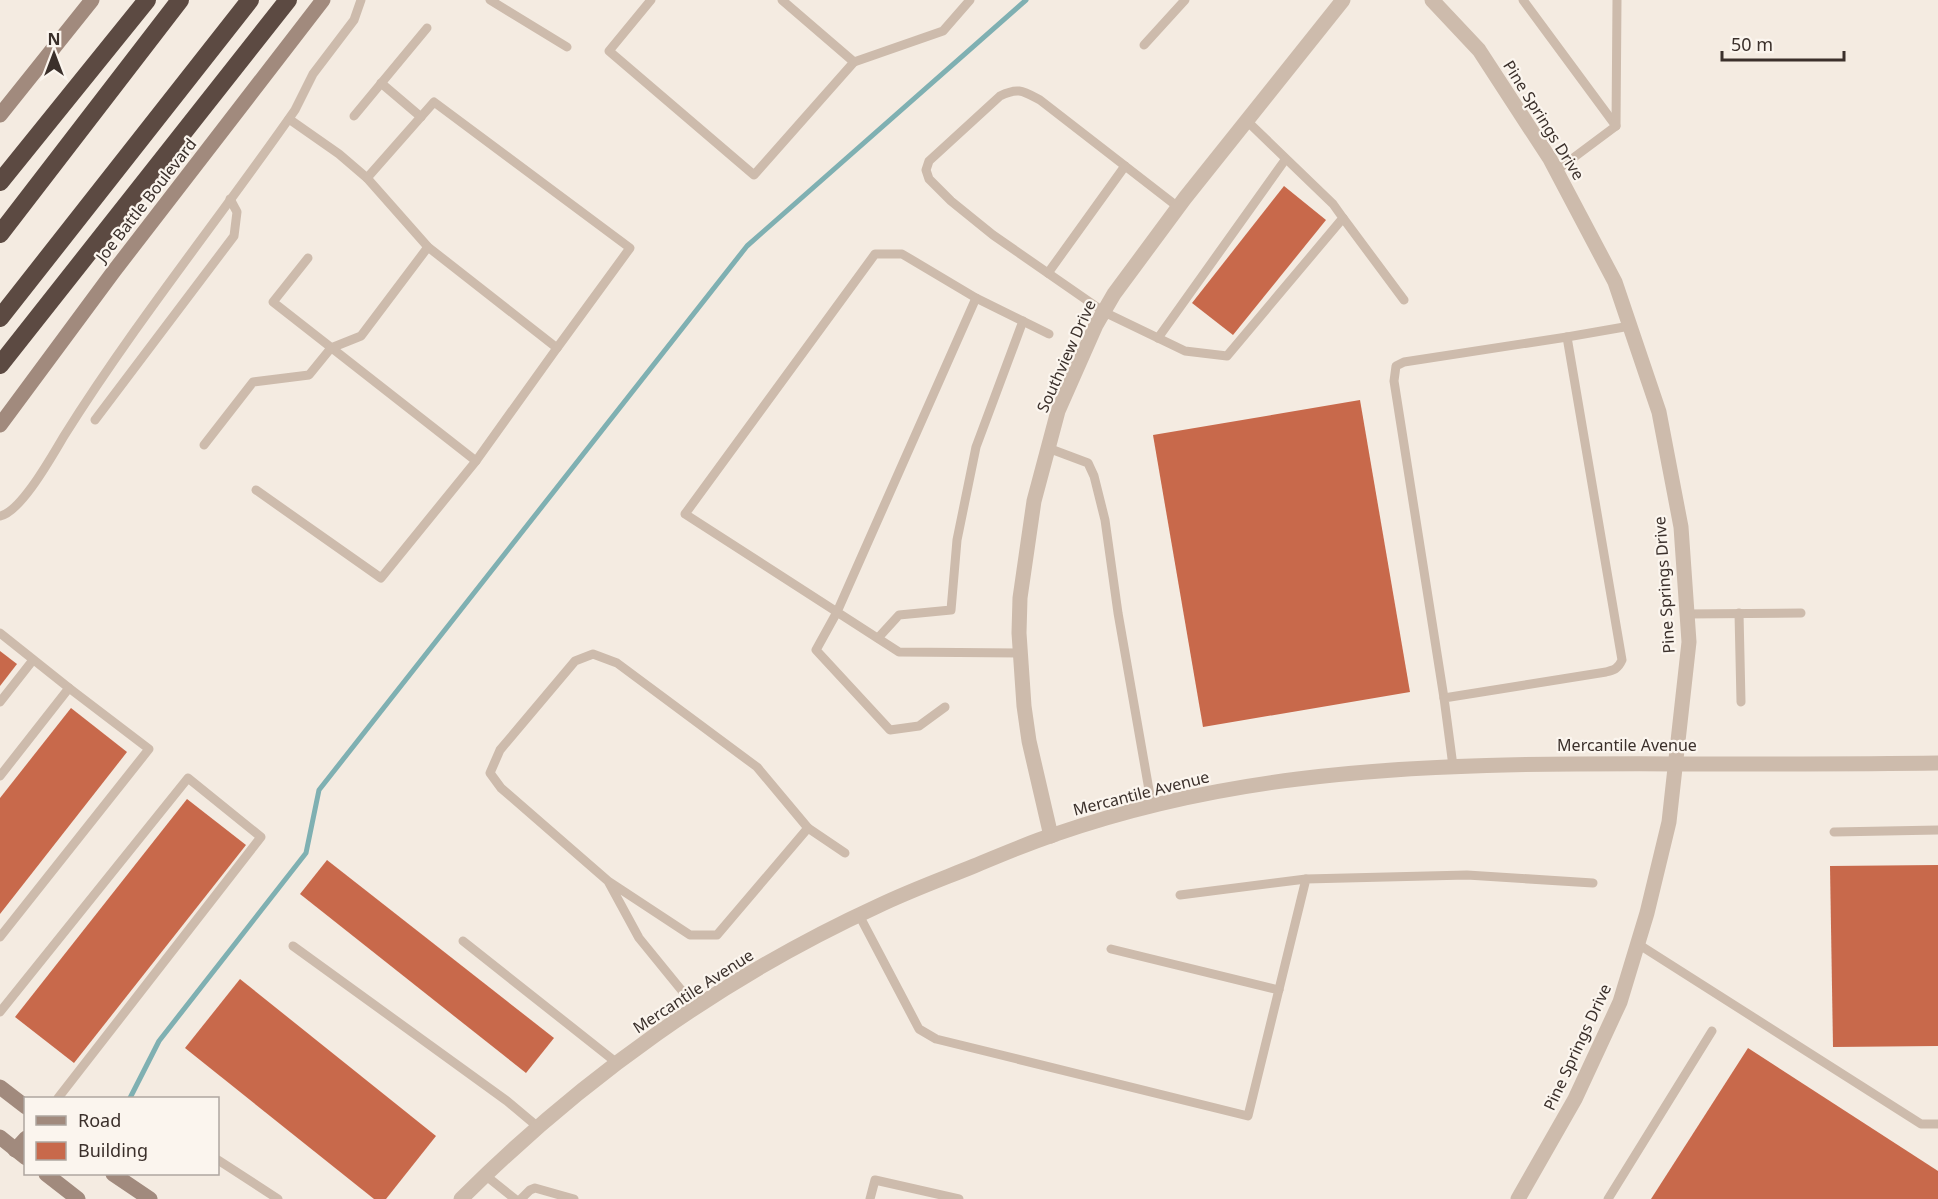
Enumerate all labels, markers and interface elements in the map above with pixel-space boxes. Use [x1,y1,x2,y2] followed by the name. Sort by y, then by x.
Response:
[24,24,84,84] north arrow
[1722,24,1844,62] scale bar
[47,28,61,50] text: N
[1731,32,1773,56] text: 50 m
[1498,56,1590,184] street label: Pine Springs Drive
[89,134,201,268] street label: Joe Battle Boulevard
[1031,296,1101,416] street label: Southview Drive
[1648,516,1680,654] street label: Pine Springs Drive
[1557,734,1697,756] street label: Mercantile Avenue
[1071,765,1211,821] street label: Mercantile Avenue
[628,944,758,1038] street label: Mercantile Avenue
[1538,980,1616,1114] street label: Pine Springs Drive
[24,1097,219,1175] legend
[78,1108,121,1132] text: Road
[78,1138,148,1162] text: Building

